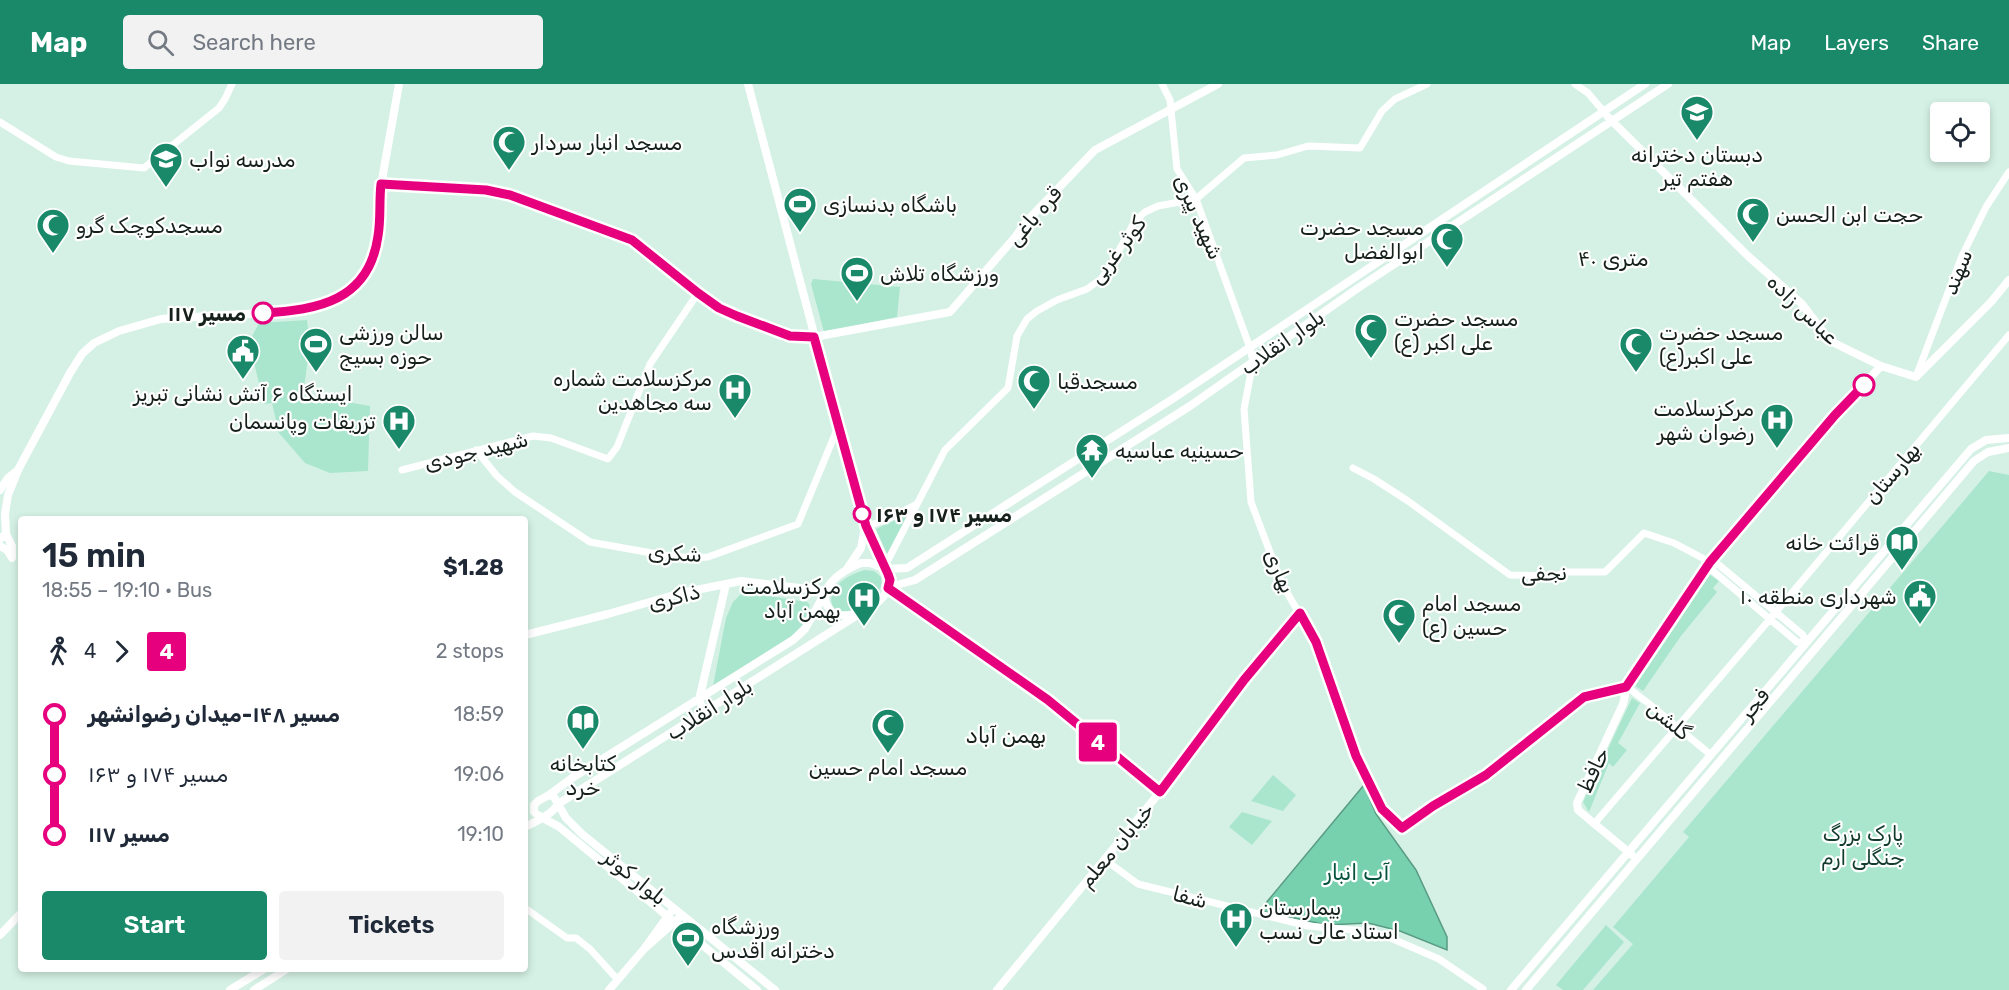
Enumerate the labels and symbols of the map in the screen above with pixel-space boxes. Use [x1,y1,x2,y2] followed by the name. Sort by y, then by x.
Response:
[1679,94,1715,141] school or university icon: دبستان دخترانه هفتم تیر
[491,124,527,171] mosque icon: مسجد انبار سردار
[530,130,682,155] place label: مسجد انبار سردار
[148,141,184,188] school or university icon: مدرسه نواب
[1631,142,1763,193] place label: دبستان دخترانه هفتم تیر
[189,147,295,172] place label: مدرسه نواب
[1167,171,1229,264] street label: شهید پیری
[1001,181,1067,251] street label: قره باغی
[782,186,818,233] sports icon: باشگاه بدنسازی
[823,192,957,217] place label: باشگاه بدنسازی
[1735,196,1771,243] mosque icon: حجت ابن الحسن
[1776,202,1923,227] place label: حجت ابن الحسن
[35,207,71,254] mosque icon: مسجدکوچک گرو
[1083,211,1151,289] street label: کوثر غربی
[76,213,223,239] place label: مسجدکوچک گرو
[1300,215,1424,264] place label: مسجد حضرت ابوالفضل
[1429,221,1465,268] mosque icon: مسجد حضرت ابوالفضل
[1578,245,1648,272] district label: ۴۰ متری
[1937,246,1977,298] street label: سهند
[839,255,875,302] sports icon: ورزشگاه تلاش
[880,261,999,287] place label: ورزشگاه تلاش
[1762,269,1844,349] street label: عباس زاده
[168,301,246,327] place label: مسیر ۱۱۷
[252,302,274,324] marker: مسیر ۱۱۷
[1235,304,1329,380] street label: بلوار انقلاب
[1394,306,1518,357] place label: مسجد حضرت علی اکبر (ع)
[1353,312,1389,359] mosque icon: مسجد حضرت علی اکبر (ع)
[339,320,444,371] place label: سالن ورزشی حوزه بسیج
[1659,320,1783,371] place label: مسجد حضرت علی اکبر(ع)
[298,326,334,373] sports icon: سالن ورزشی حوزه بسیج
[1618,326,1654,373] mosque icon: مسجد حضرت علی اکبر(ع)
[225,333,261,380] public building icon: ایستگاه ۶ آتش نشانی تبریز
[1016,363,1052,410] mosque icon: مسجدقبا
[553,366,712,415] place label: مرکزسلامت شماره سه مجاهدین
[1057,369,1138,394] place label: مسجدقبا
[717,372,753,419] hospital icon: مرکزسلامت شماره سه مجاهدین
[1853,374,1875,396] unlabelled marker
[132,381,352,406] place label: ایستگاه ۶ آتش نشانی تبریز
[1653,396,1754,445] place label: مرکزسلامت رضوان شهر
[1759,402,1795,449] hospital icon: مرکزسلامت رضوان شهر
[381,403,417,450] hospital icon: تزریقات وپانسمان
[229,409,376,436] place label: تزریقات وپانسمان
[421,426,531,476] street label: شهید جودی
[1074,432,1110,479] temple icon: حسینیه عباسیه
[1859,437,1925,509] street label: بهارستان
[1115,438,1244,463] place label: حسینیه عباسیه
[876,502,1012,528] place label: مسیر ۱۷۴ و ۱۶۳
[853,505,871,523] marker: مسیر ۱۷۴ و ۱۶۳
[1884,524,1920,571] library icon: قرائت خانه
[1786,530,1879,555] place label: قرائت خانه
[647,539,703,567] street label: شکری
[1259,545,1301,597] street label: بهاری
[1520,560,1568,586] street label: نجفی
[740,574,841,623] place label: مرکزسلامت بهمن آباد
[645,578,703,616] street label: ذاکری
[1902,578,1938,625] public building icon: شهرداری منطقه ۱۰
[846,580,882,627] hospital icon: مرکزسلامت بهمن آباد
[1740,584,1897,609] place label: شهرداری منطقه ۱۰
[1422,591,1521,642] place label: مسجد امام حسین (ع)
[1381,597,1417,644] mosque icon: مسجد امام حسین (ع)
[661,673,757,745] street label: بلوار انقلاب
[1732,683,1775,727] street label: فجر
[1642,695,1696,745] street label: گلشن
[565,703,601,750] library icon: کتابخانه خرد
[870,707,906,754] mosque icon: مسجد امام حسین
[966,722,1046,749] district label: بهمن آباد
[1078,722,1118,762] line badge: 4
[1572,744,1614,796] street label: حافظ
[550,751,617,800] place label: کتابخانه خرد
[809,755,967,781] place label: مسجد امام حسین
[1073,797,1160,894] street label: خیابان معلم
[1821,821,1905,871] park label: پارک بزرگ جنگلی ارم
[596,842,672,910] street label: بلوار کوثر
[1322,859,1390,886] water label: آب انبار
[1170,881,1210,913] street label: شفا
[1259,895,1399,944] place label: بیمارستان استاد عالی نسب
[1218,901,1254,948] hospital icon: بیمارستان استاد عالی نسب
[711,914,835,963] place label: ورزشگاه دخترانه اقدس
[670,920,706,967] sports icon: ورزشگاه دخترانه اقدس

